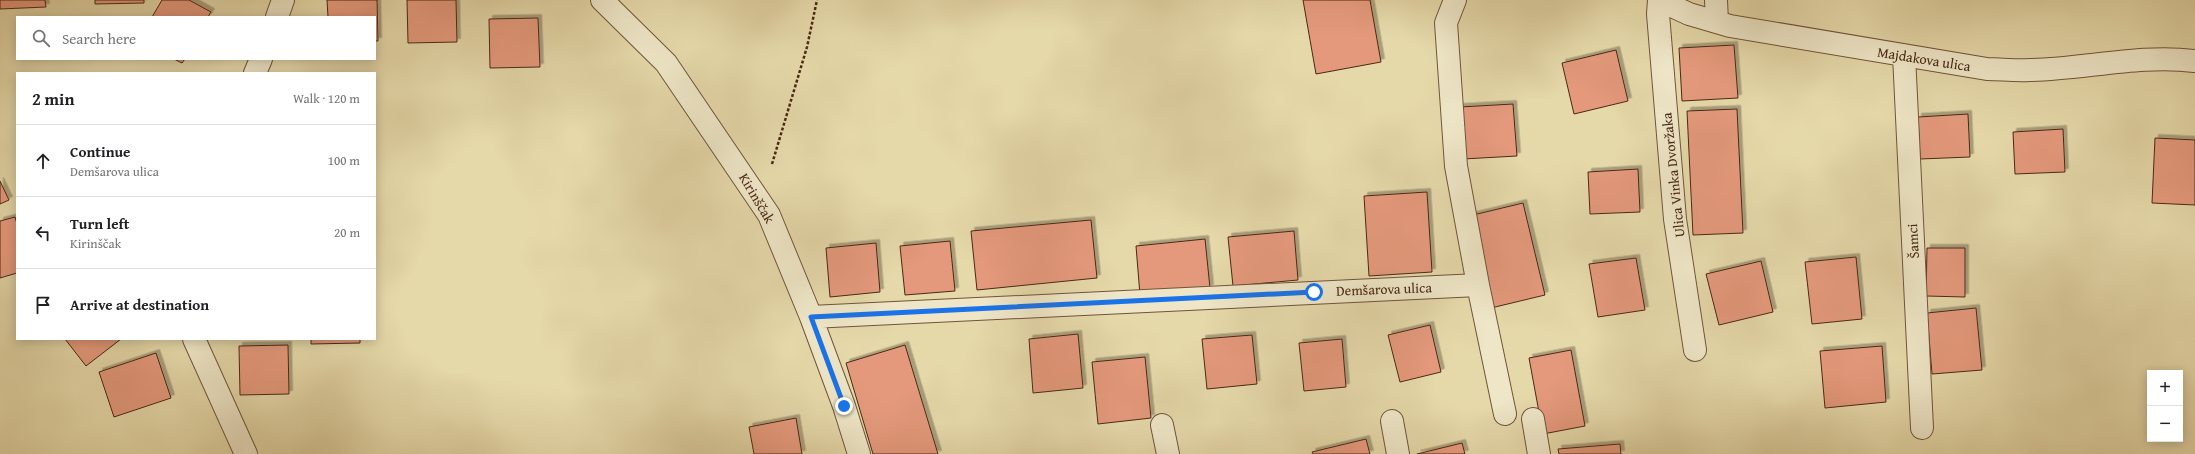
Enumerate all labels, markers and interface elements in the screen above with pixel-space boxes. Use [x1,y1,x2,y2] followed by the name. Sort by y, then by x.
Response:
[16,16,376,60] search box
[30,27,52,49] icon: search
[62,28,136,49] text: Search here
[1876,42,1973,76] street label: Majdakova ulica
[32,86,74,111] text: 2 min
[293,89,360,108] text: Walk · 120 m
[1656,111,1689,238] street label: Ulica Vinka Dvoržaka
[70,141,131,162] text: Continue
[32,150,54,172] icon: ahead
[328,151,360,170] text: 100 m
[70,162,159,181] text: Demšarova ulica
[734,169,780,228] street label: Kirinščak
[70,213,129,234] text: Turn left
[32,222,54,244] icon: left
[334,223,360,242] text: 20 m
[1902,223,1924,259] street label: Šamci
[70,234,121,253] text: Kirinščak
[1336,277,1433,301] street label: Demšarova ulica
[1305,283,1323,301] route start
[32,294,54,316] icon: arrive
[70,294,209,315] text: Arrive at destination
[2147,370,2183,442] map controls
[2147,370,2183,406] button: +
[835,397,853,415] route end
[2147,406,2183,442] button: −

